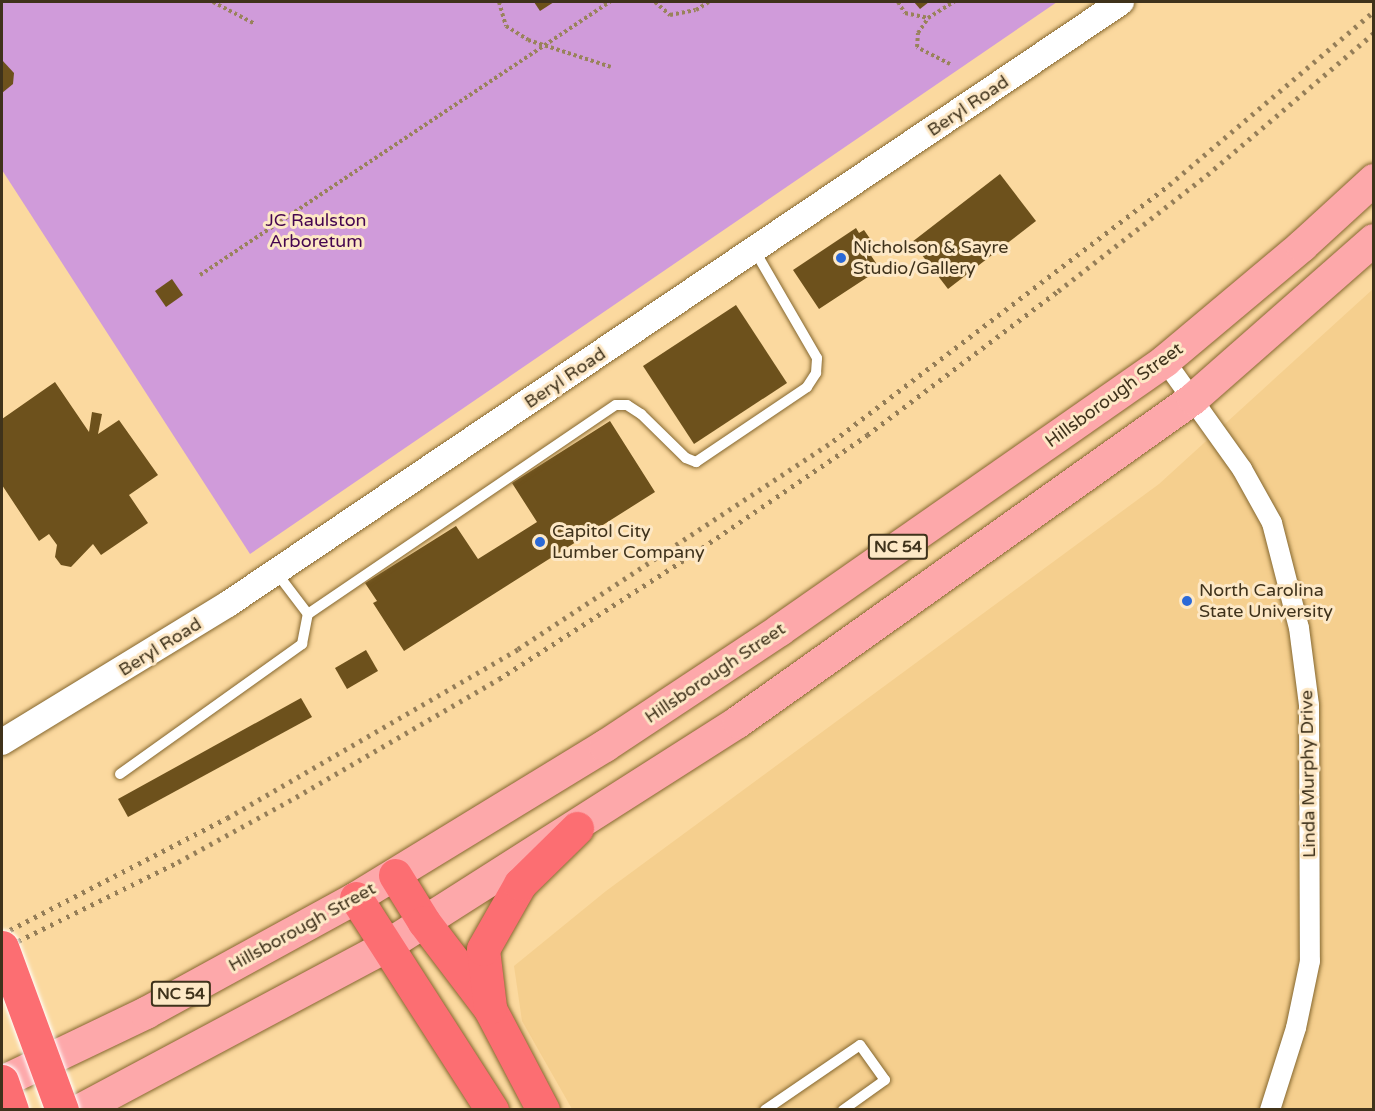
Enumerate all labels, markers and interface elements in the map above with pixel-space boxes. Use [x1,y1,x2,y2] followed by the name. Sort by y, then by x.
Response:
[923,71,1013,141] street label: Beryl Road
[265,210,367,252] park label: JC Raulston Arboretum
[853,237,1008,280] place label: Nicholson & Sayre Studio/Gallery
[834,251,848,265] marker: Nicholson & Sayre Studio/Gallery
[1041,338,1187,452] street label: Hillsborough Street
[520,343,610,413] street label: Beryl Road
[552,521,705,564] place label: Capitol City Lumber Company
[866,534,930,560] road number: NC 54
[533,535,547,549] marker: Capitol City Lumber Company
[1199,580,1333,622] place label: North Carolina State University
[1180,594,1194,608] marker: North Carolina State University
[115,613,205,681] street label: Beryl Road
[641,618,789,728] street label: Hillsborough Street
[1296,690,1320,858] street label: Linda Murphy Drive
[225,878,379,976] street label: Hillsborough Street
[150,981,213,1007] road number: NC 54

